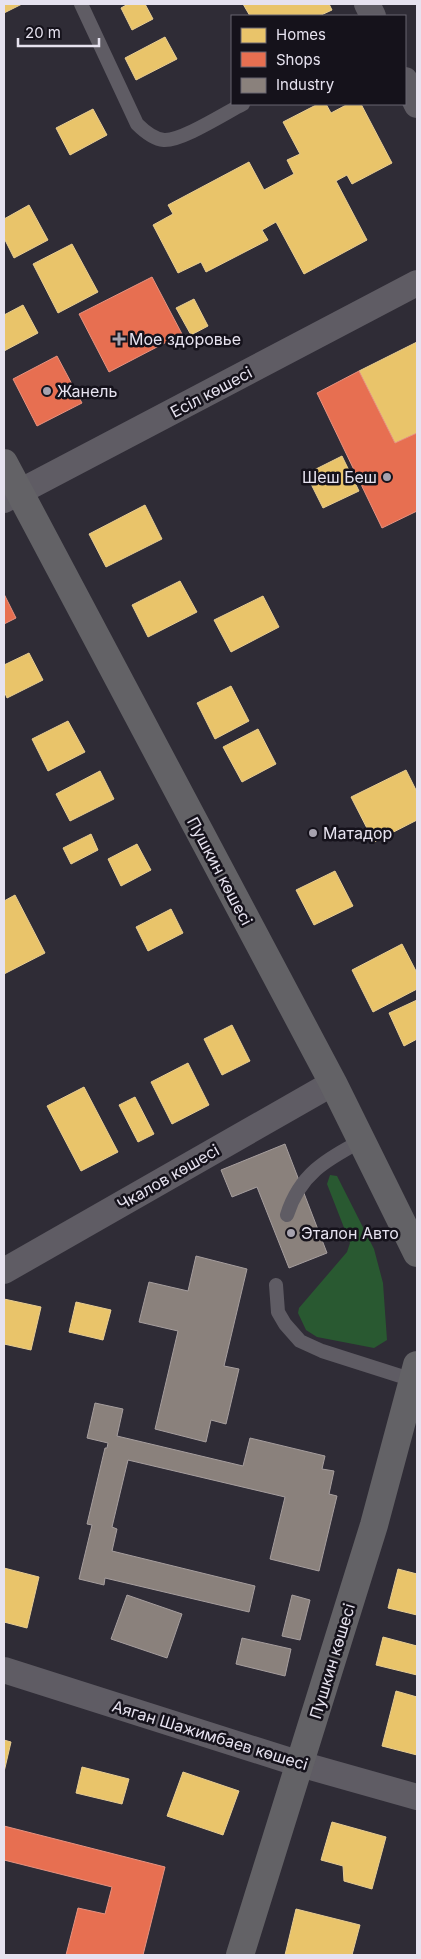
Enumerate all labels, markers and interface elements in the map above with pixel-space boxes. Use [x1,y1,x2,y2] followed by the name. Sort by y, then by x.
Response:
[18,15,99,47] scale bar
[231,15,406,105] legend
[25,23,61,42] text: 20 m
[276,25,326,44] text: Homes
[276,50,321,69] text: Shops
[276,75,335,94] text: Industry
[129,329,241,349] place label: Мое здоровье
[113,333,125,345] marker: Мое здоровье
[167,362,255,422] street label: Есіл көшесі
[57,381,117,401] place label: Жанель
[41,385,53,397] marker: Жанель
[302,467,377,487] place label: Шеш Беш
[381,471,393,483] marker: Шеш Беш
[183,813,257,929] street label: Пушкин көшесі
[323,823,392,843] place label: Матадор
[307,827,319,839] marker: Матадор
[113,1140,223,1214] street label: Чкалов көшесі
[301,1223,399,1243] place label: Эталон Авто
[285,1227,297,1239] marker: Эталон Авто
[305,1601,359,1721] street label: Пушкин көшесі
[110,1696,310,1774] street label: Аяган Шажимбаев көшесі

